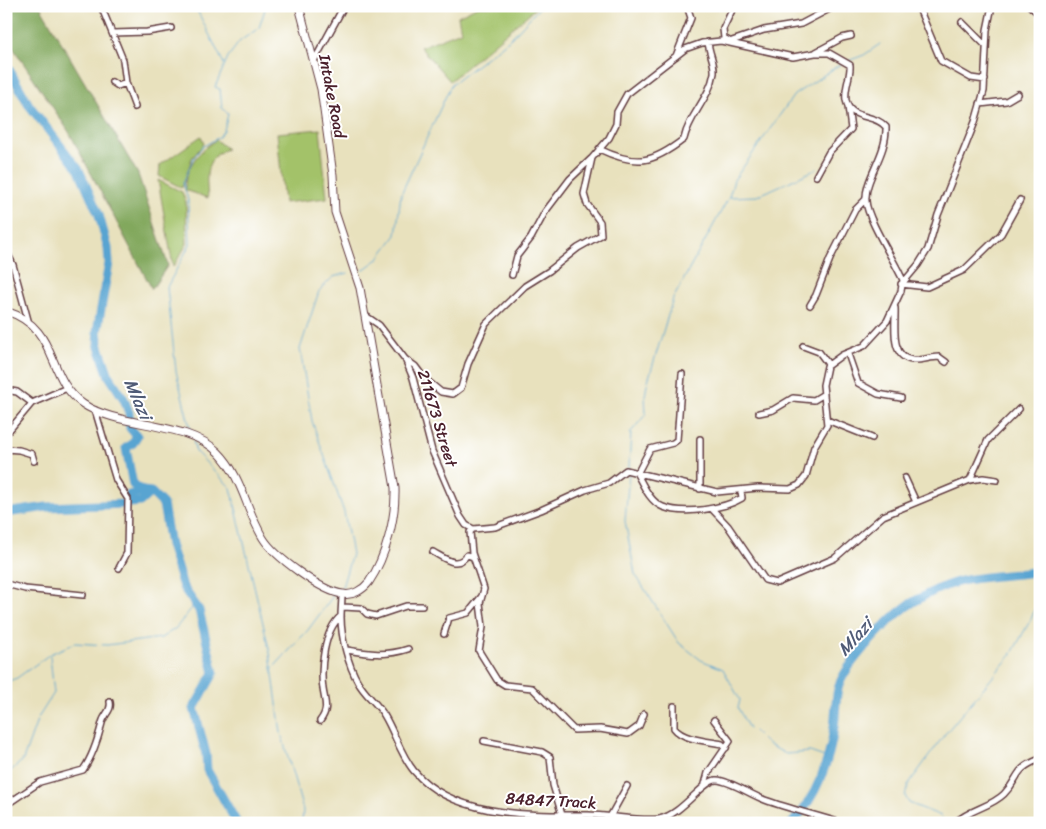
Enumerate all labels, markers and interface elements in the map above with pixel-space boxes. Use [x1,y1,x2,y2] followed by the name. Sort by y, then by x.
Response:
[310,51,355,142] street label: Intake Road
[409,366,466,471] street label: 211673 Street
[115,373,163,429] water label: Mlazi
[829,608,884,663] water label: Mlazi
[505,784,597,817] street label: 84847 Track

